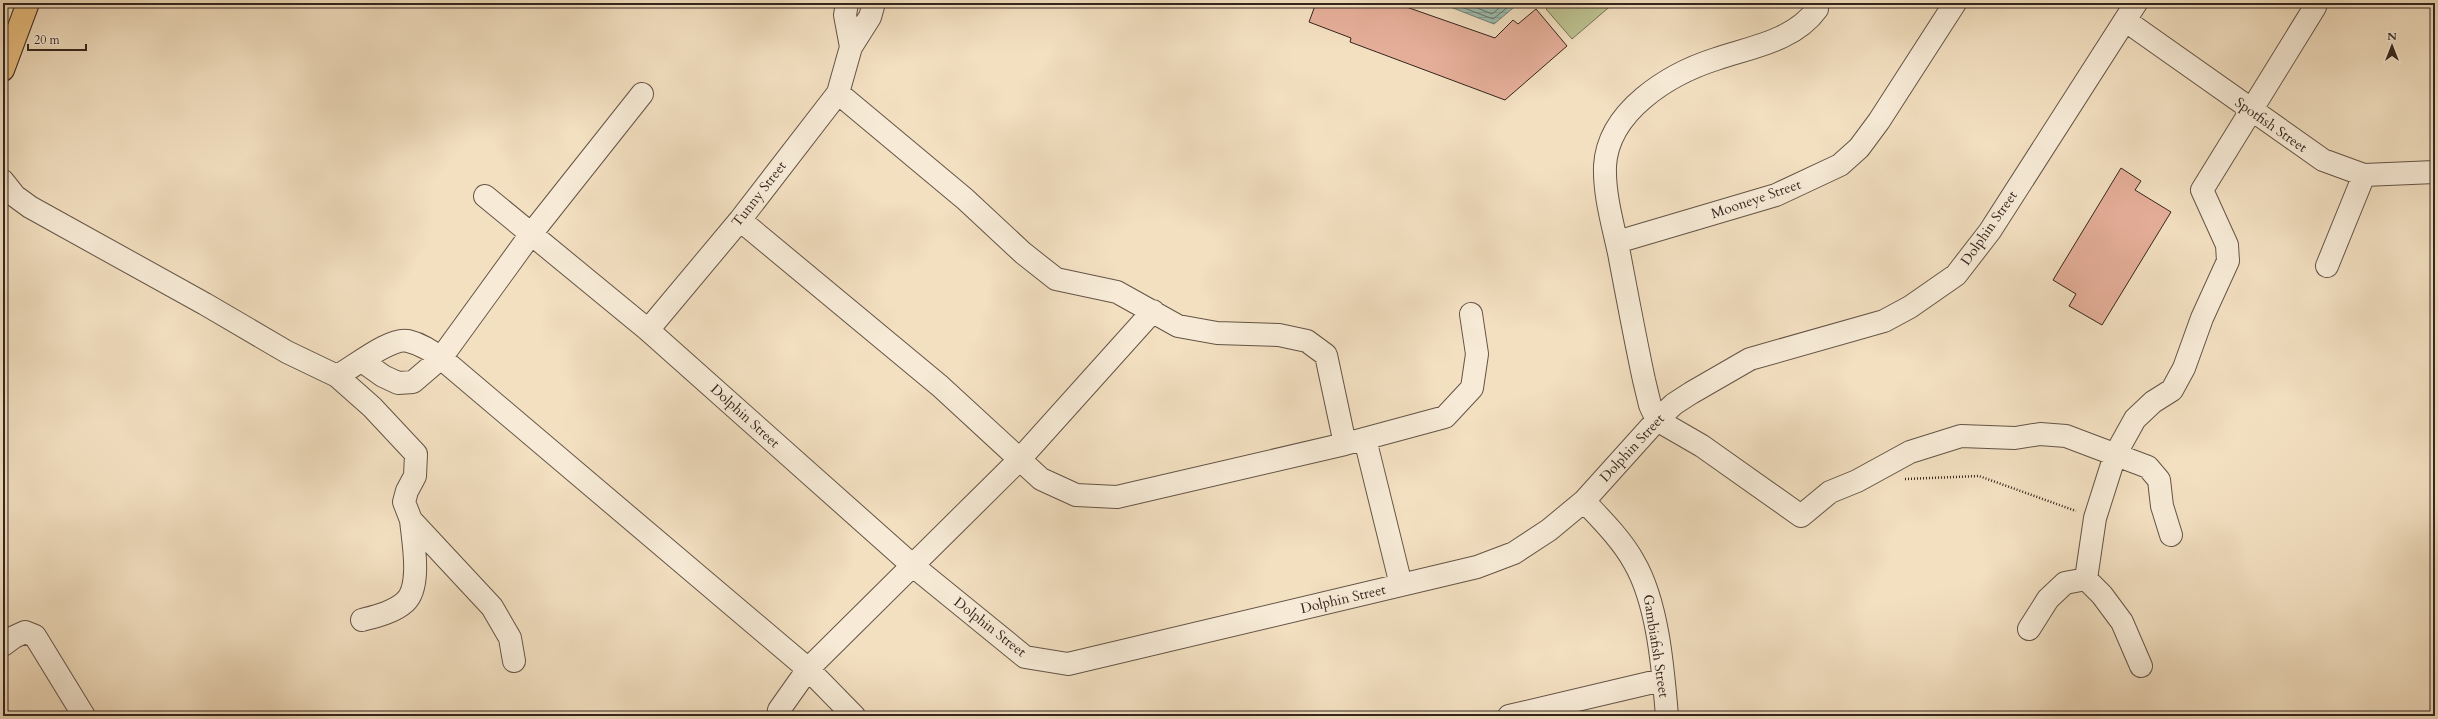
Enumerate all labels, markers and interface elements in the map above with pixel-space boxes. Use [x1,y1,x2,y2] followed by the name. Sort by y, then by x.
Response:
[28,26,86,52] scale bar
[2372,26,2412,66] north arrow
[2387,29,2397,44] text: N
[34,32,61,48] text: 20 m
[2231,93,2311,157] street label: Spotfish Street
[727,157,791,231] street label: Tunny Street
[1709,175,1804,223] street label: Mooneye Street
[1956,186,2022,269] street label: Dolphin Street
[706,380,784,453] street label: Dolphin Street
[1595,409,1669,486] street label: Dolphin Street
[1298,580,1388,618] street label: Dolphin Street
[950,593,1031,662] street label: Dolphin Street
[1638,593,1674,699] street label: Gambiafish Street

